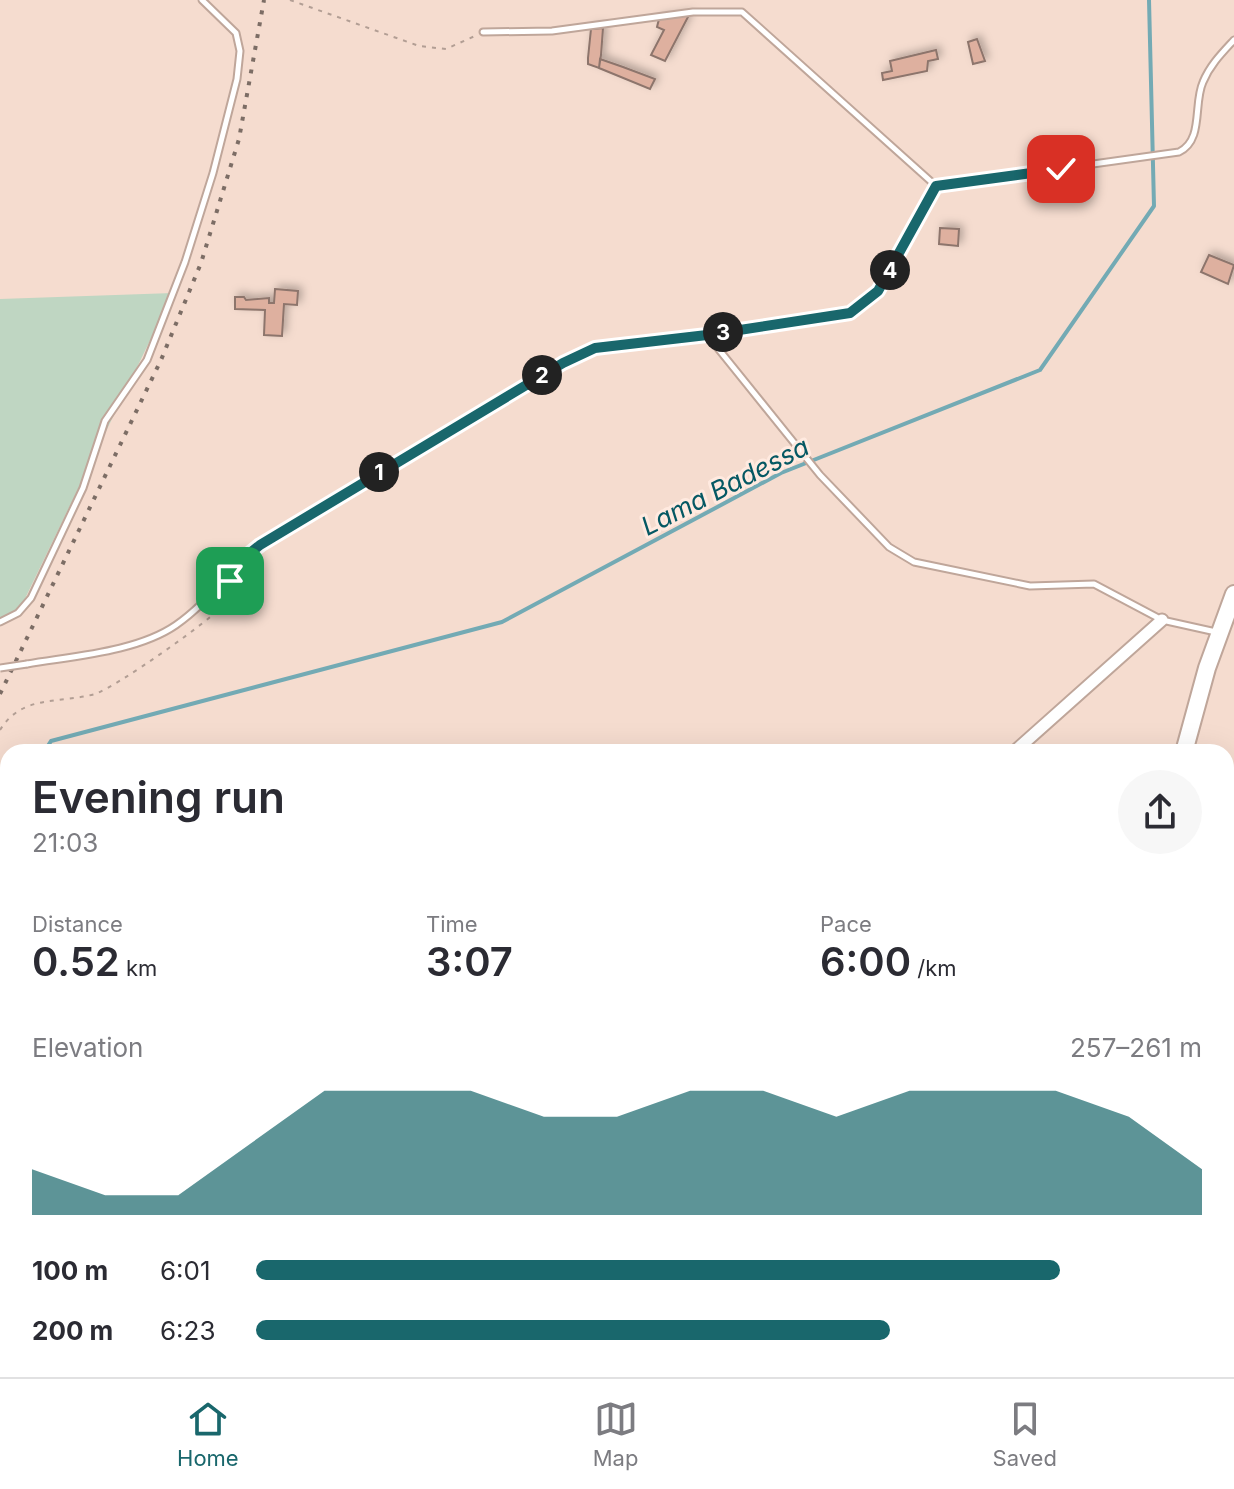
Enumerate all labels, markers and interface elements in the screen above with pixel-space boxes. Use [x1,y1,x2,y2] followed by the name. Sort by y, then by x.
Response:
[1027,135,1095,203] pin
[1039,147,1083,191] icon: check
[870,250,910,290] pin: 4
[883,257,897,283] text: 4
[703,312,743,352] pin: 3
[716,319,730,345] text: 3
[522,355,562,395] pin: 2
[535,362,549,388] text: 2
[636,430,814,542] water label: Lama Badessa
[359,452,399,492] pin: 1
[374,459,384,485] text: 1
[196,547,264,615] pin
[208,559,252,603] icon: arrive
[32,770,285,824] text: Evening run
[1118,770,1202,854] button: share
[32,827,98,858] text: 21:03
[32,911,123,937] text: Distance
[426,911,478,937] text: Time
[820,911,872,937] text: Pace
[32,937,120,986] text: 0.52
[426,937,513,986] text: 3:07
[820,937,911,986] text: 6:00
[120,955,157,981] text: km
[911,955,957,981] text: /km
[32,1032,143,1063] text: Elevation
[1070,1032,1202,1063] text: 257–261 m
[32,1255,108,1286] text: 100 m
[160,1255,211,1286] text: 6:01
[32,1315,113,1346] text: 200 m
[160,1315,216,1346] text: 6:23
[177,1397,239,1471] tab: Home
[593,1397,638,1471] tab: Map
[993,1397,1057,1471] tab: Saved

